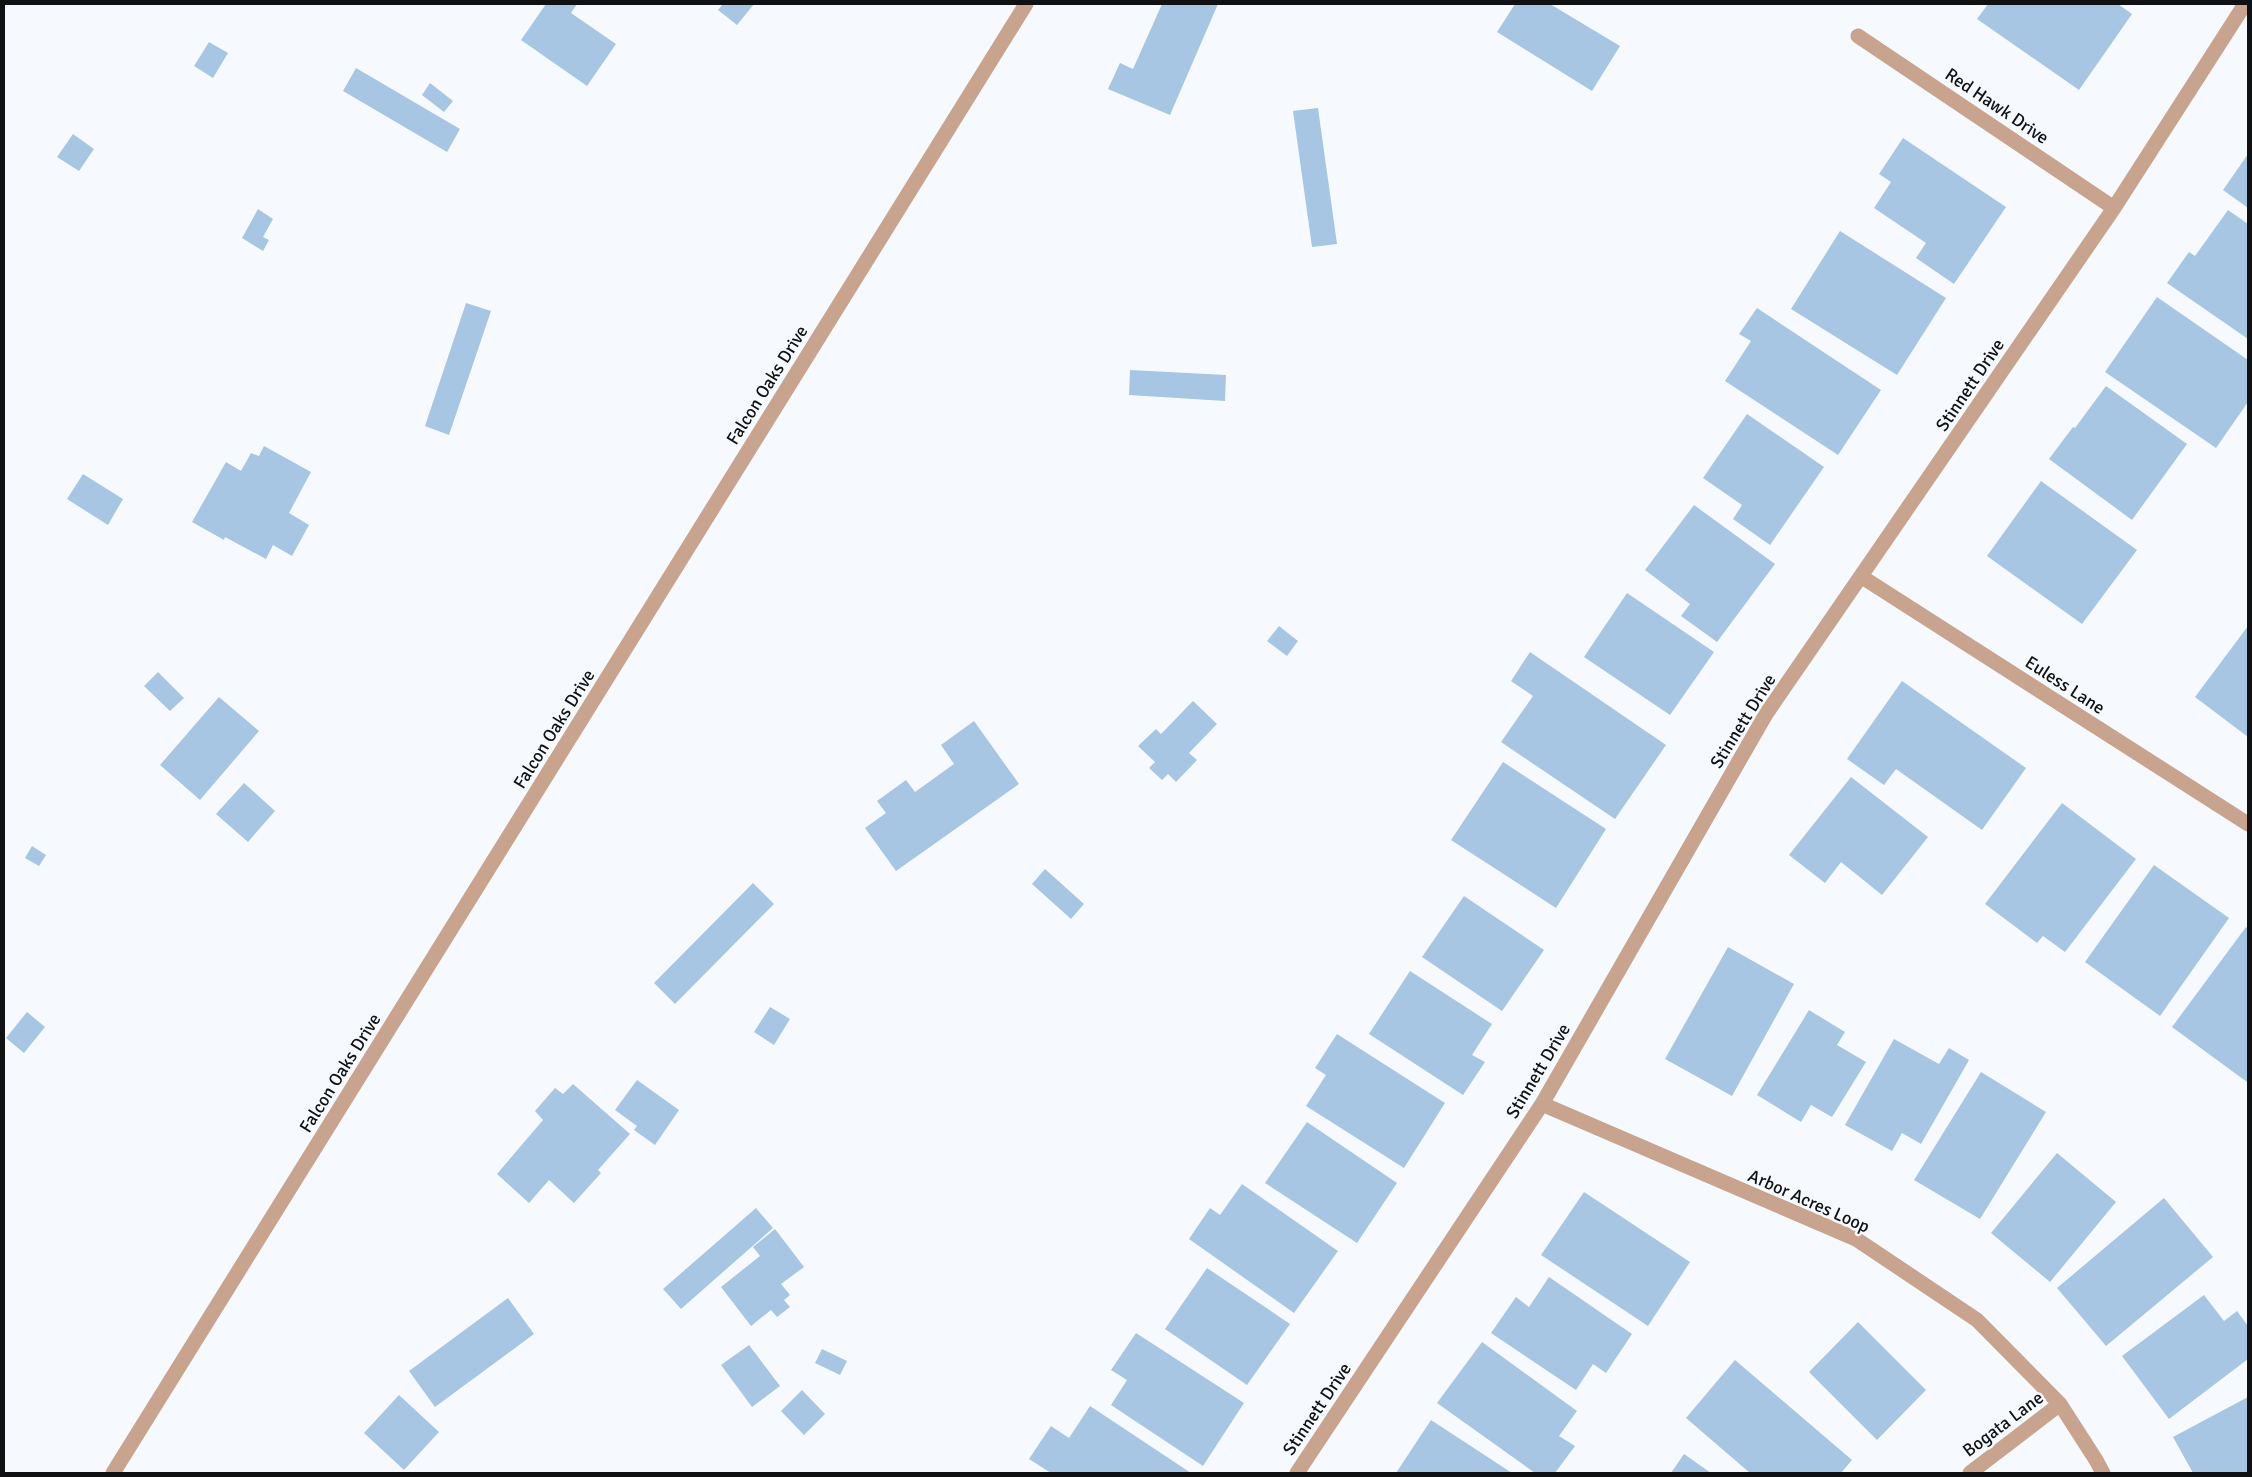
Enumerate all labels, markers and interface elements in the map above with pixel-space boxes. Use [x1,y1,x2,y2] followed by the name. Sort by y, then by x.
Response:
[1941,63,2053,149] street label: Red Hawk Drive
[722,321,812,449] street label: Falcon Oaks Drive
[1931,335,2009,435] street label: Stinnett Drive
[2021,651,2109,719] street label: Euless Lane
[509,665,599,793] street label: Falcon Oaks Drive
[1705,670,1781,772] street label: Stinnett Drive
[295,1009,385,1137] street label: Falcon Oaks Drive
[1501,1020,1575,1122] street label: Stinnett Drive
[1745,1164,1873,1238] street label: Arbor Acres Loop
[1278,1359,1356,1459] street label: Stinnett Drive
[1958,1387,2048,1461] street label: Bogata Lane

